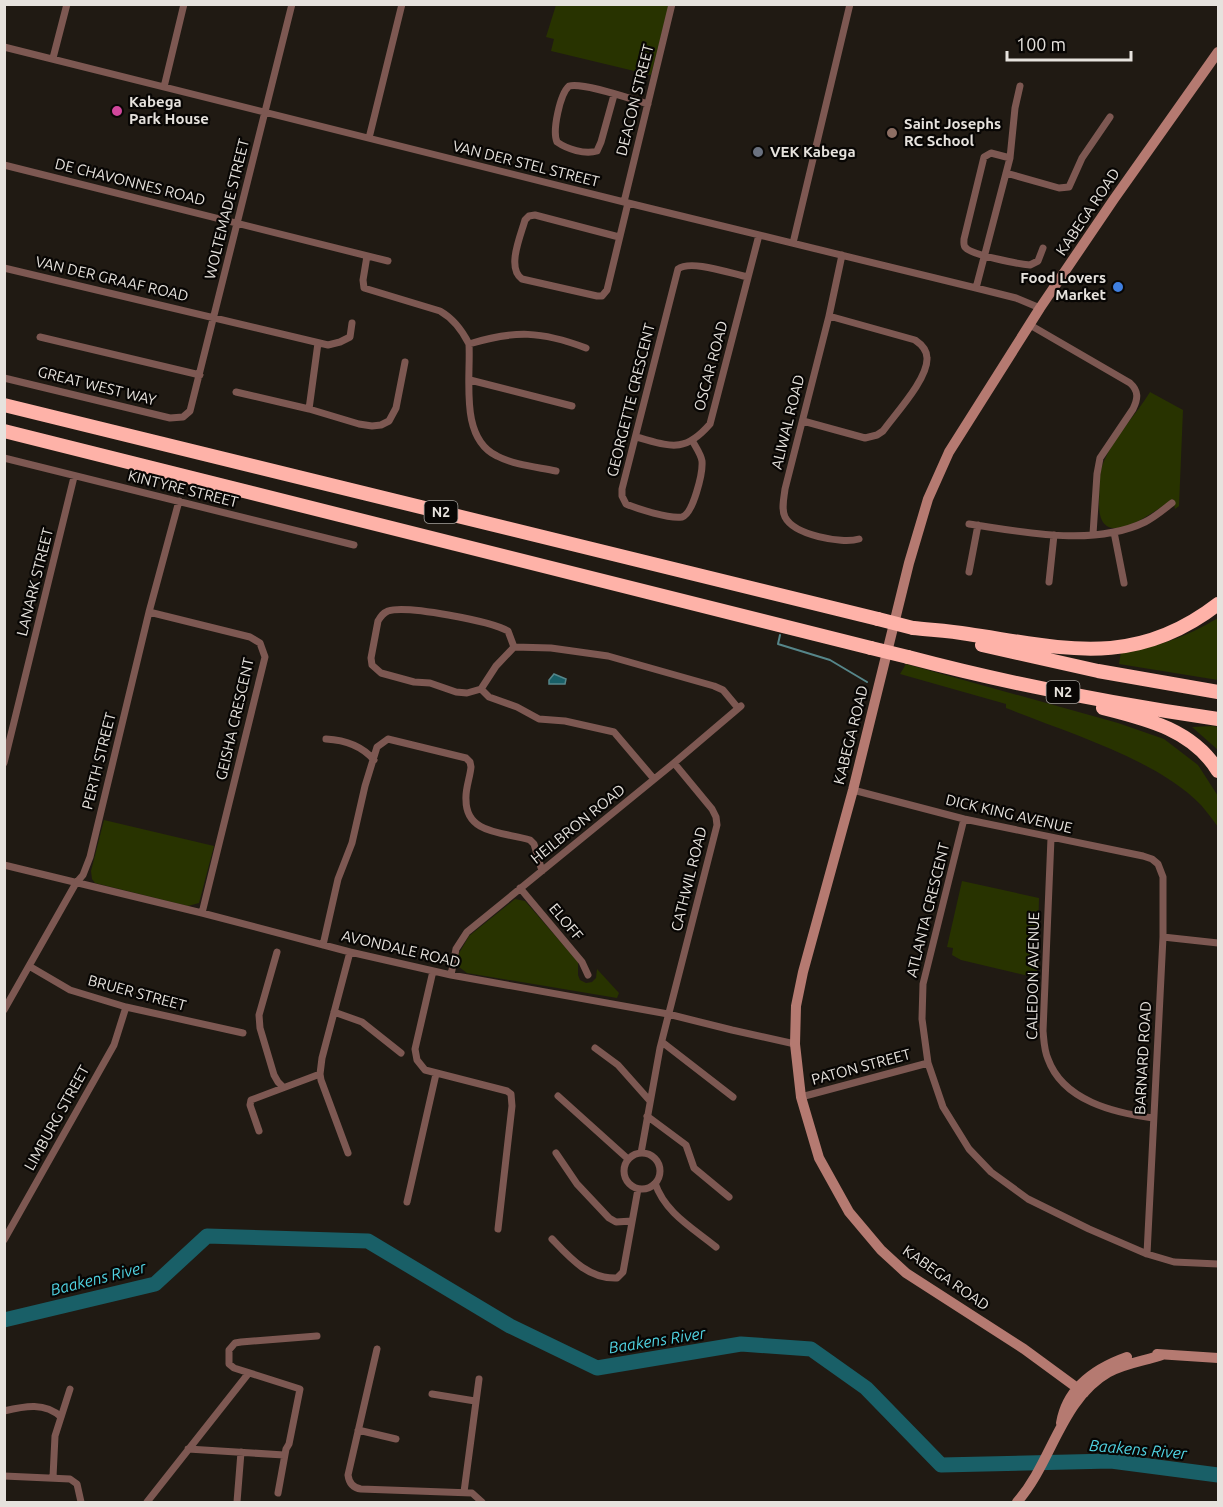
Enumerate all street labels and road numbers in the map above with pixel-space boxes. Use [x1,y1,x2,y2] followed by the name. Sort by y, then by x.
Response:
[612,42,657,157] street label: DEACON STREET
[201,136,252,281] street label: WOLTEMADE STREET
[451,137,602,190] street label: VAN DER STEL STREET
[53,155,207,208] street label: DE CHAVONNES ROAD
[1052,165,1123,259] street label: KABEGA ROAD
[34,253,190,304] street label: VAN DER GRAAF ROAD
[690,319,731,413] street label: OSCAR ROAD
[603,321,658,478] street label: GEORGETTE CRESCENT
[36,363,158,409] street label: GREAT WEST WAY
[768,373,807,471] street label: ALIWAL ROAD
[126,467,241,511] street label: KINTYRE STREET
[424,501,458,523] road number: N2
[13,525,56,638] street label: LANARK STREET
[212,655,257,782] street label: GEISHA CRESCENT
[1046,681,1080,703] road number: N2
[830,684,871,786] street label: KABEGA ROAD
[78,710,119,811] street label: PERTH STREET
[527,780,628,867] street label: HEILBRON ROAD
[944,791,1074,836] street label: DICK KING AVENUE
[667,825,710,933] street label: CATHWIL ROAD
[903,840,953,979] street label: ATLANTA CRESCENT
[546,900,587,944] street label: ELOFF
[1023,912,1042,1040] street label: CALEDON AVENUE
[340,927,462,970] street label: AVONDALE ROAD
[86,971,189,1014] street label: BRUER STREET
[1131,1001,1154,1115] street label: BARNARD ROAD
[809,1045,913,1088] street label: PATON STREET
[21,1062,93,1173] street label: LIMBURG STREET
[900,1242,993,1314] street label: KABEGA ROAD

